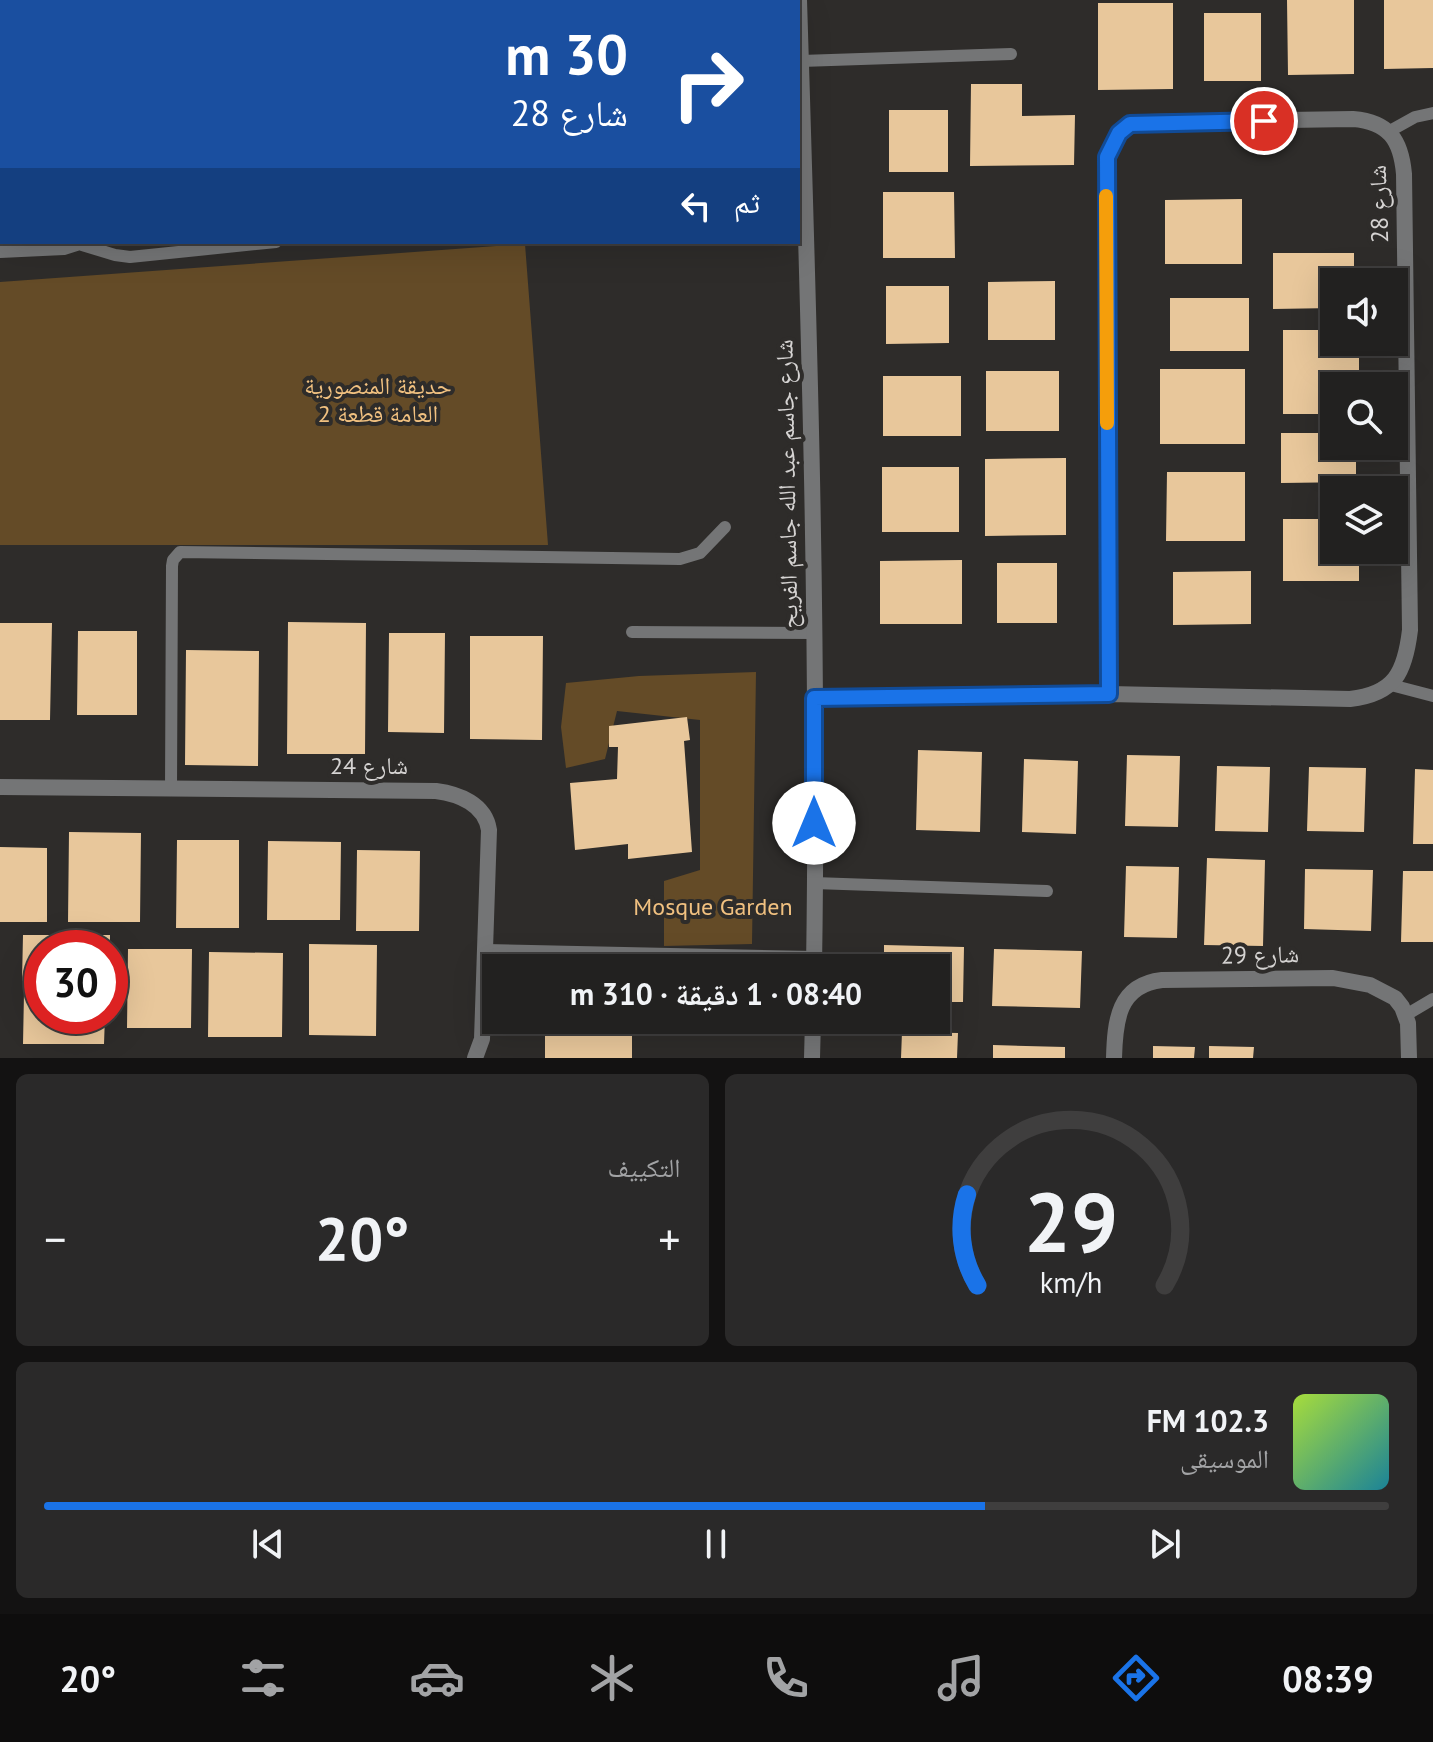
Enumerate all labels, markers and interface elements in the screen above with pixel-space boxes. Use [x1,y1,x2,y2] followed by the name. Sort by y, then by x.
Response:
[505,18,628,90] text: 30 m
[656,32,760,136] icon: right
[1230,87,1298,155] pin
[511,89,628,136] text: شارع 28
[1242,99,1286,143] icon: arrive
[1362,164,1395,244] street label: شارع 28
[734,182,760,221] text: ثم
[674,184,718,228] icon: left
[1320,268,1408,564] map controls
[1320,268,1408,356] button: sound
[768,339,806,629] street label: شارع جاسم عبد الله جاسم الفريح
[304,370,452,429] park label: حديقة المنصورية العامة قطعة 2
[1320,372,1408,460] button: search
[1320,476,1408,564] button: layers
[330,750,408,781] street label: شارع 24
[772,781,856,865] position arrow
[633,891,793,922] park label: Mosque Garden
[24,930,128,1034] speed limit sign: 30
[1221,938,1299,971] street label: شارع 29
[570,974,862,1013] text: 08:40 · 1 دقيقة · 310 m
[608,1151,681,1184] text: التكييف
[1024,1167,1118,1275] text: 29
[315,1199,409,1277] text: 20°
[44,1210,66,1267] text: −
[658,1210,680,1267] text: +
[1039,1264,1102,1301] text: km/h
[1147,1401,1269,1440] text: 102.3 FM
[1180,1442,1269,1475] text: الموسيقى
[246,1522,290,1566] icon: previous
[694,1522,738,1566] icon: pause
[1143,1522,1187,1566] icon: next
[235,1650,291,1706] icon: filters
[409,1650,465,1706] icon: car
[584,1650,640,1706] icon: climate
[758,1650,814,1706] icon: phone
[933,1650,989,1706] icon: music
[1108,1650,1164,1706] icon: directions
[59,1655,116,1702] text: 20°
[1282,1655,1374,1702] text: 08:39

